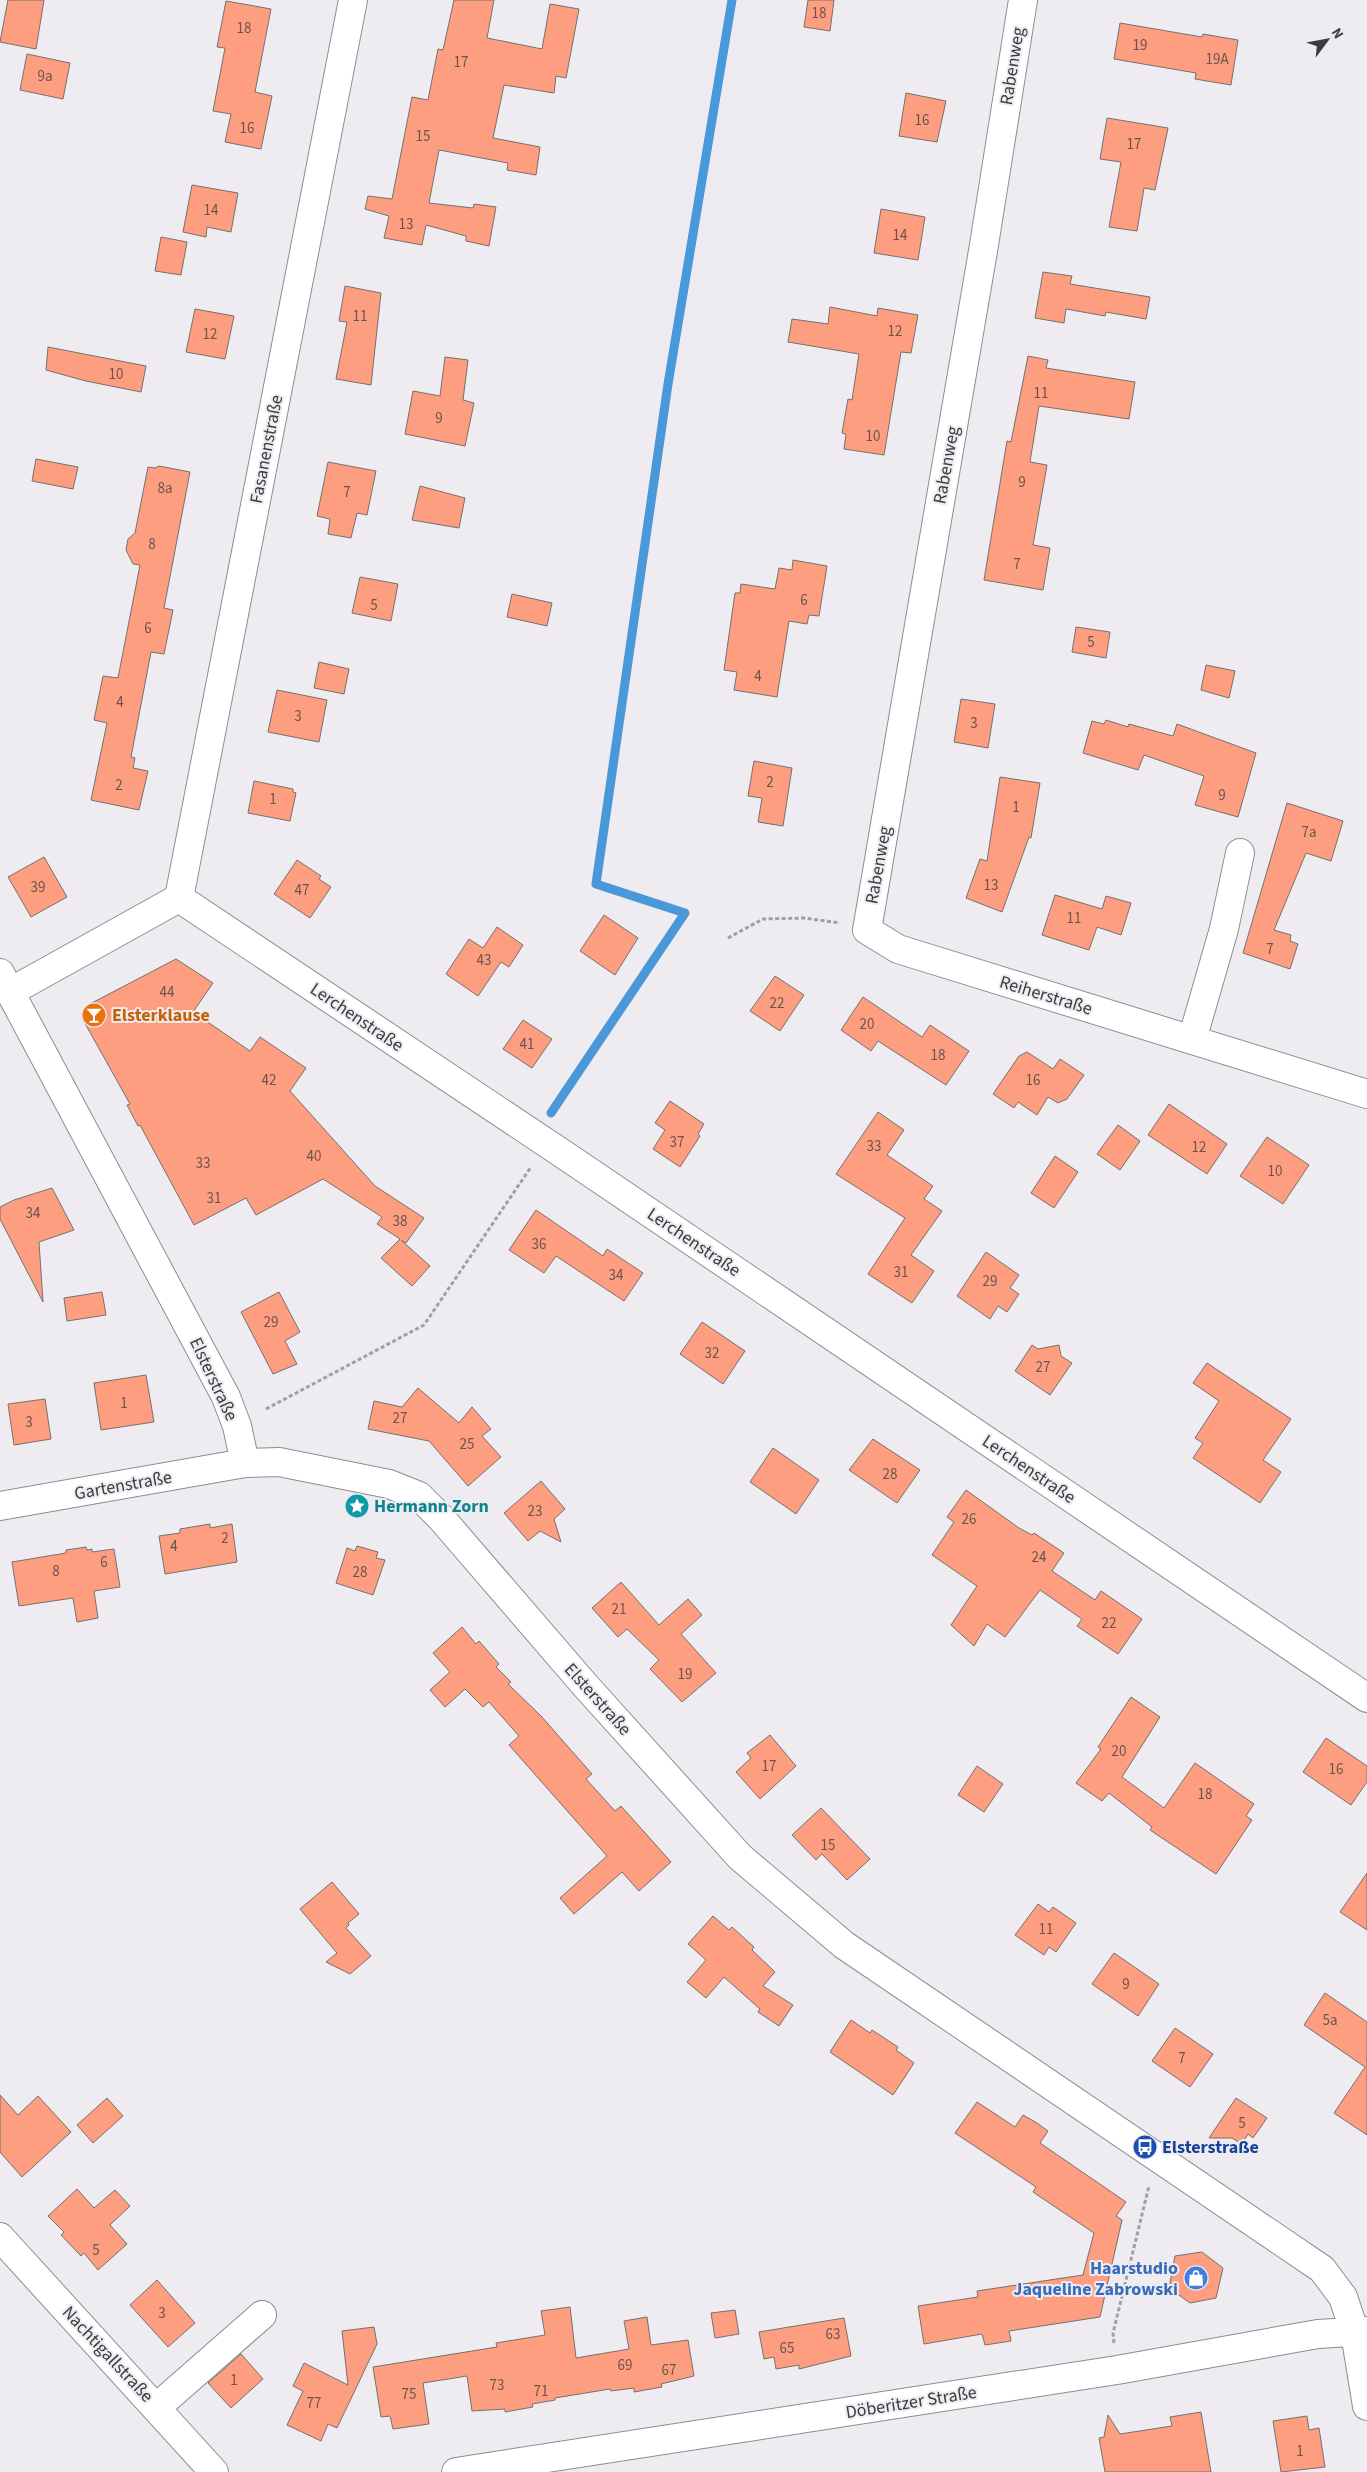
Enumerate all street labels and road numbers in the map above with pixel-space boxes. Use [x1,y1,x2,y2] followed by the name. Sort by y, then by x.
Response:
[994,25,1031,107] street label: Rabenweg
[244,393,289,505] street label: Fasanenstraße
[927,424,966,506] street label: Rabenweg
[859,824,898,906] street label: Rabenweg
[996,970,1095,1021] street label: Reiherstraße
[305,977,408,1058] street label: Lerchenstraße
[642,1202,745,1283] street label: Lerchenstraße
[183,1333,244,1425] street label: Elsterstraße
[977,1429,1080,1510] street label: Lerchenstraße
[72,1465,174,1506] street label: Gartenstraße
[558,1658,637,1741] street label: Elsterstraße
[56,2301,159,2408] street label: Nachtigallstraße
[844,2380,978,2425] street label: Döberitzer Straße

